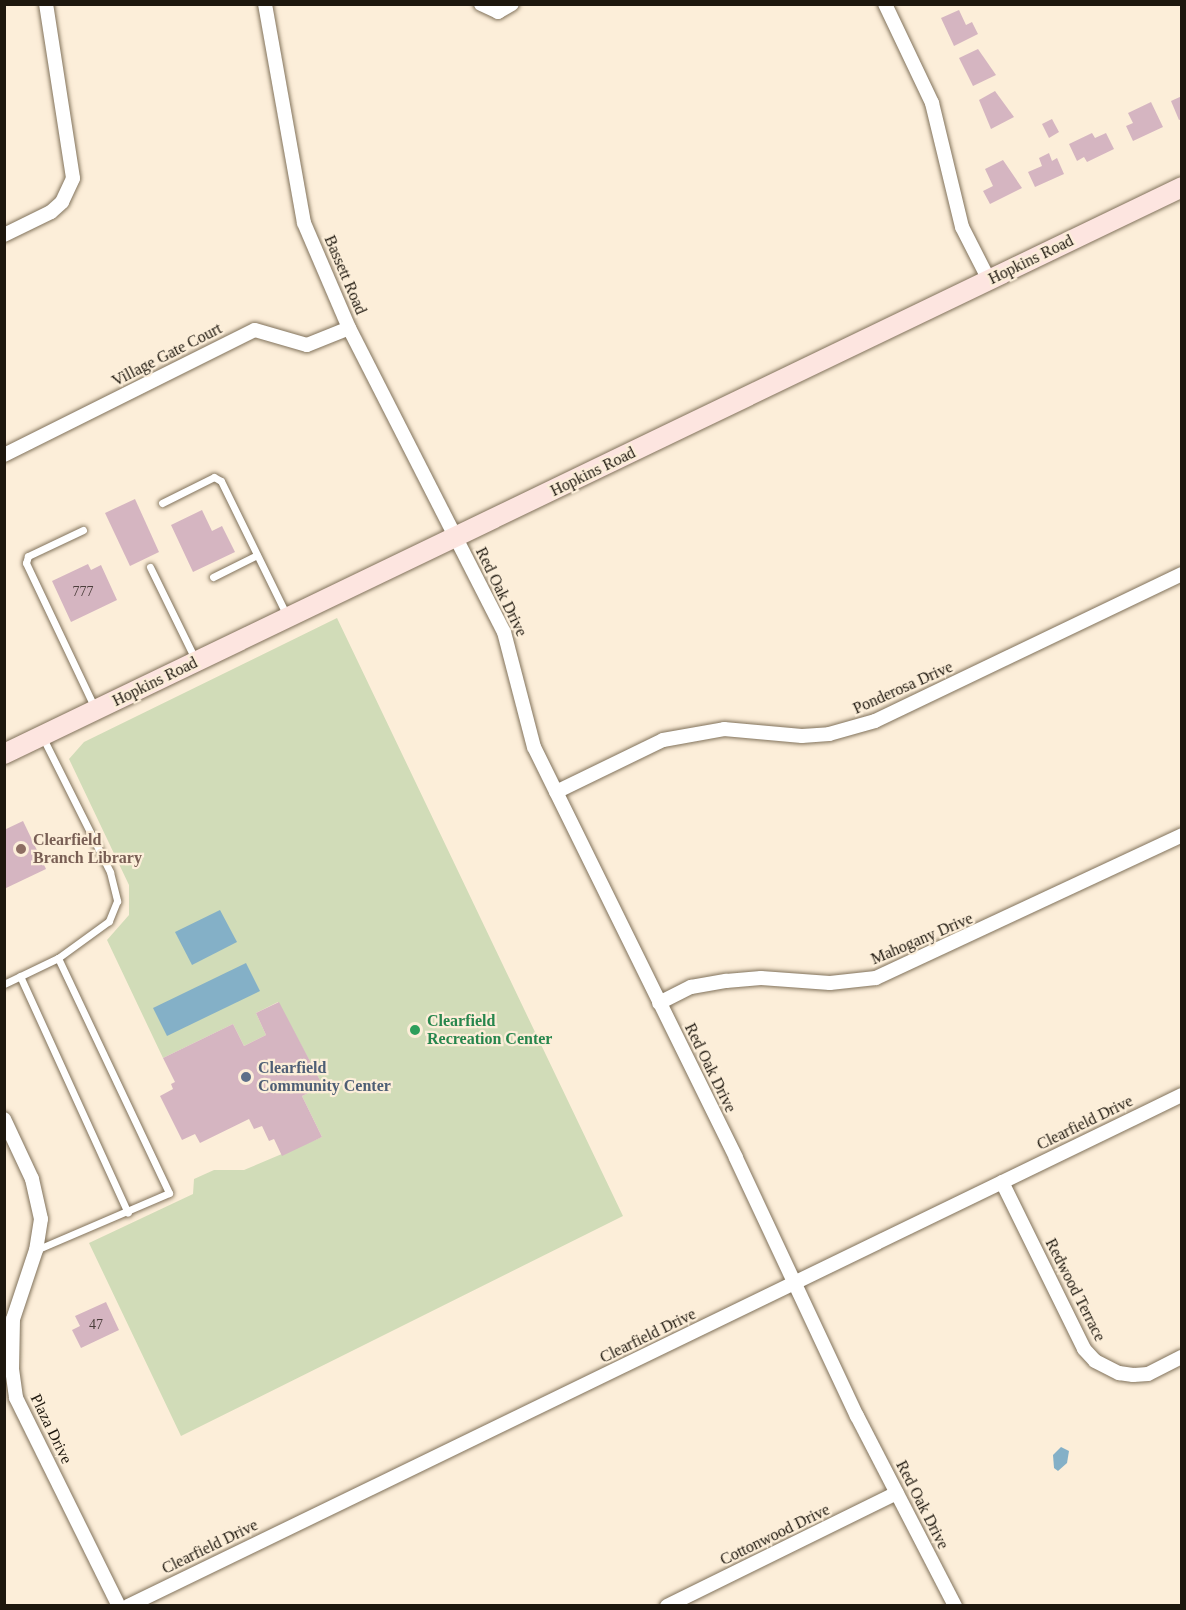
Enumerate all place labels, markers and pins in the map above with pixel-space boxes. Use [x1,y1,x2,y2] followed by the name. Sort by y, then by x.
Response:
[33,830,142,868] place label: Clearfield Branch Library
[14,842,28,856] marker: Clearfield Branch Library
[427,1011,552,1049] place label: Clearfield Recreation Center
[408,1023,422,1037] marker: Clearfield Recreation Center
[258,1058,391,1096] place label: Clearfield Community Center
[239,1070,253,1084] marker: Clearfield Community Center

